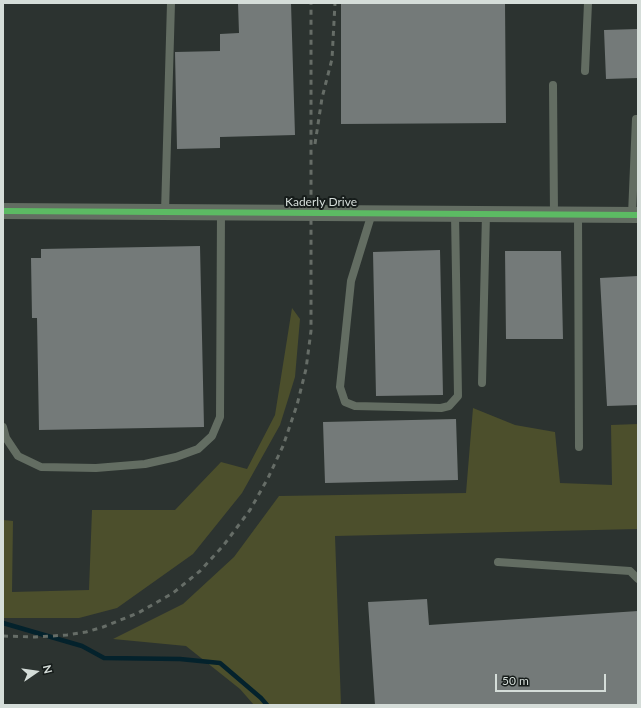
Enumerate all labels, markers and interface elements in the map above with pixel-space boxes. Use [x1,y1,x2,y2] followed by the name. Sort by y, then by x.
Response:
[285,195,357,209] street label: Kaderly Drive
[16,652,56,692] north arrow
[41,664,55,675] text: N
[497,666,608,692] scale bar
[502,673,529,688] text: 50 m

